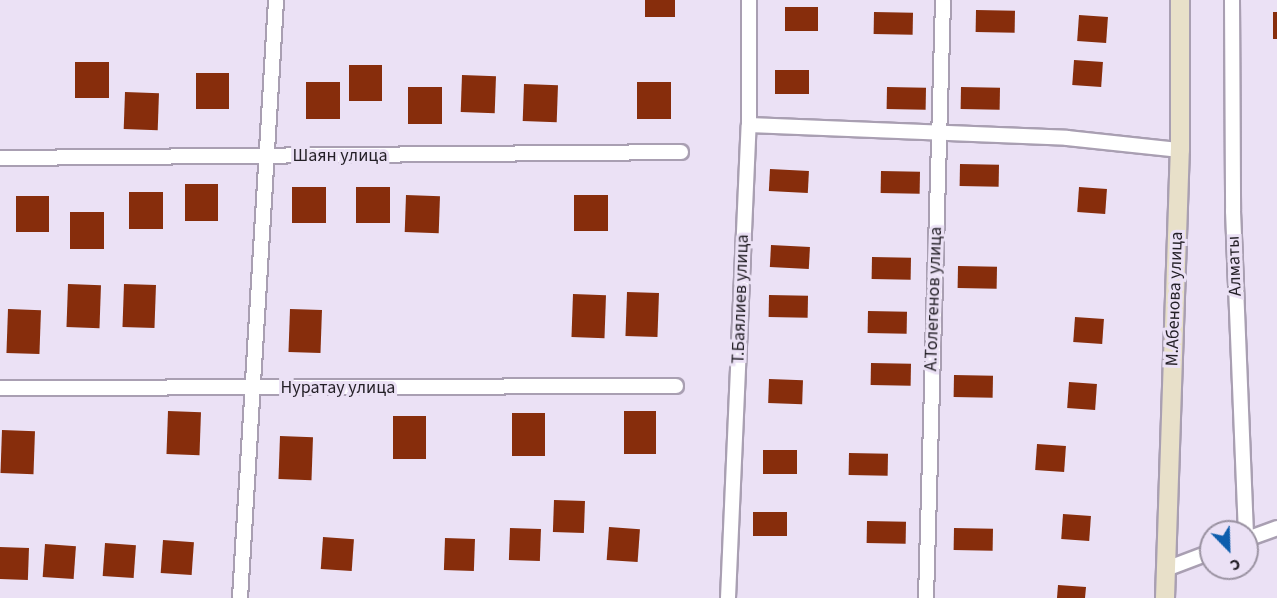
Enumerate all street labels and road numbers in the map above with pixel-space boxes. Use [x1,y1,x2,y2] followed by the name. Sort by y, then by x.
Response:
[292,145,388,167] street label: Шаян улица
[921,226,947,372] street label: А.Толегенов улица
[1162,231,1188,367] street label: М.Абенова улица
[728,234,754,364] street label: Т.Баялиев улица
[1223,235,1247,297] street label: Алматы
[281,377,395,399] street label: Нуратау улица

